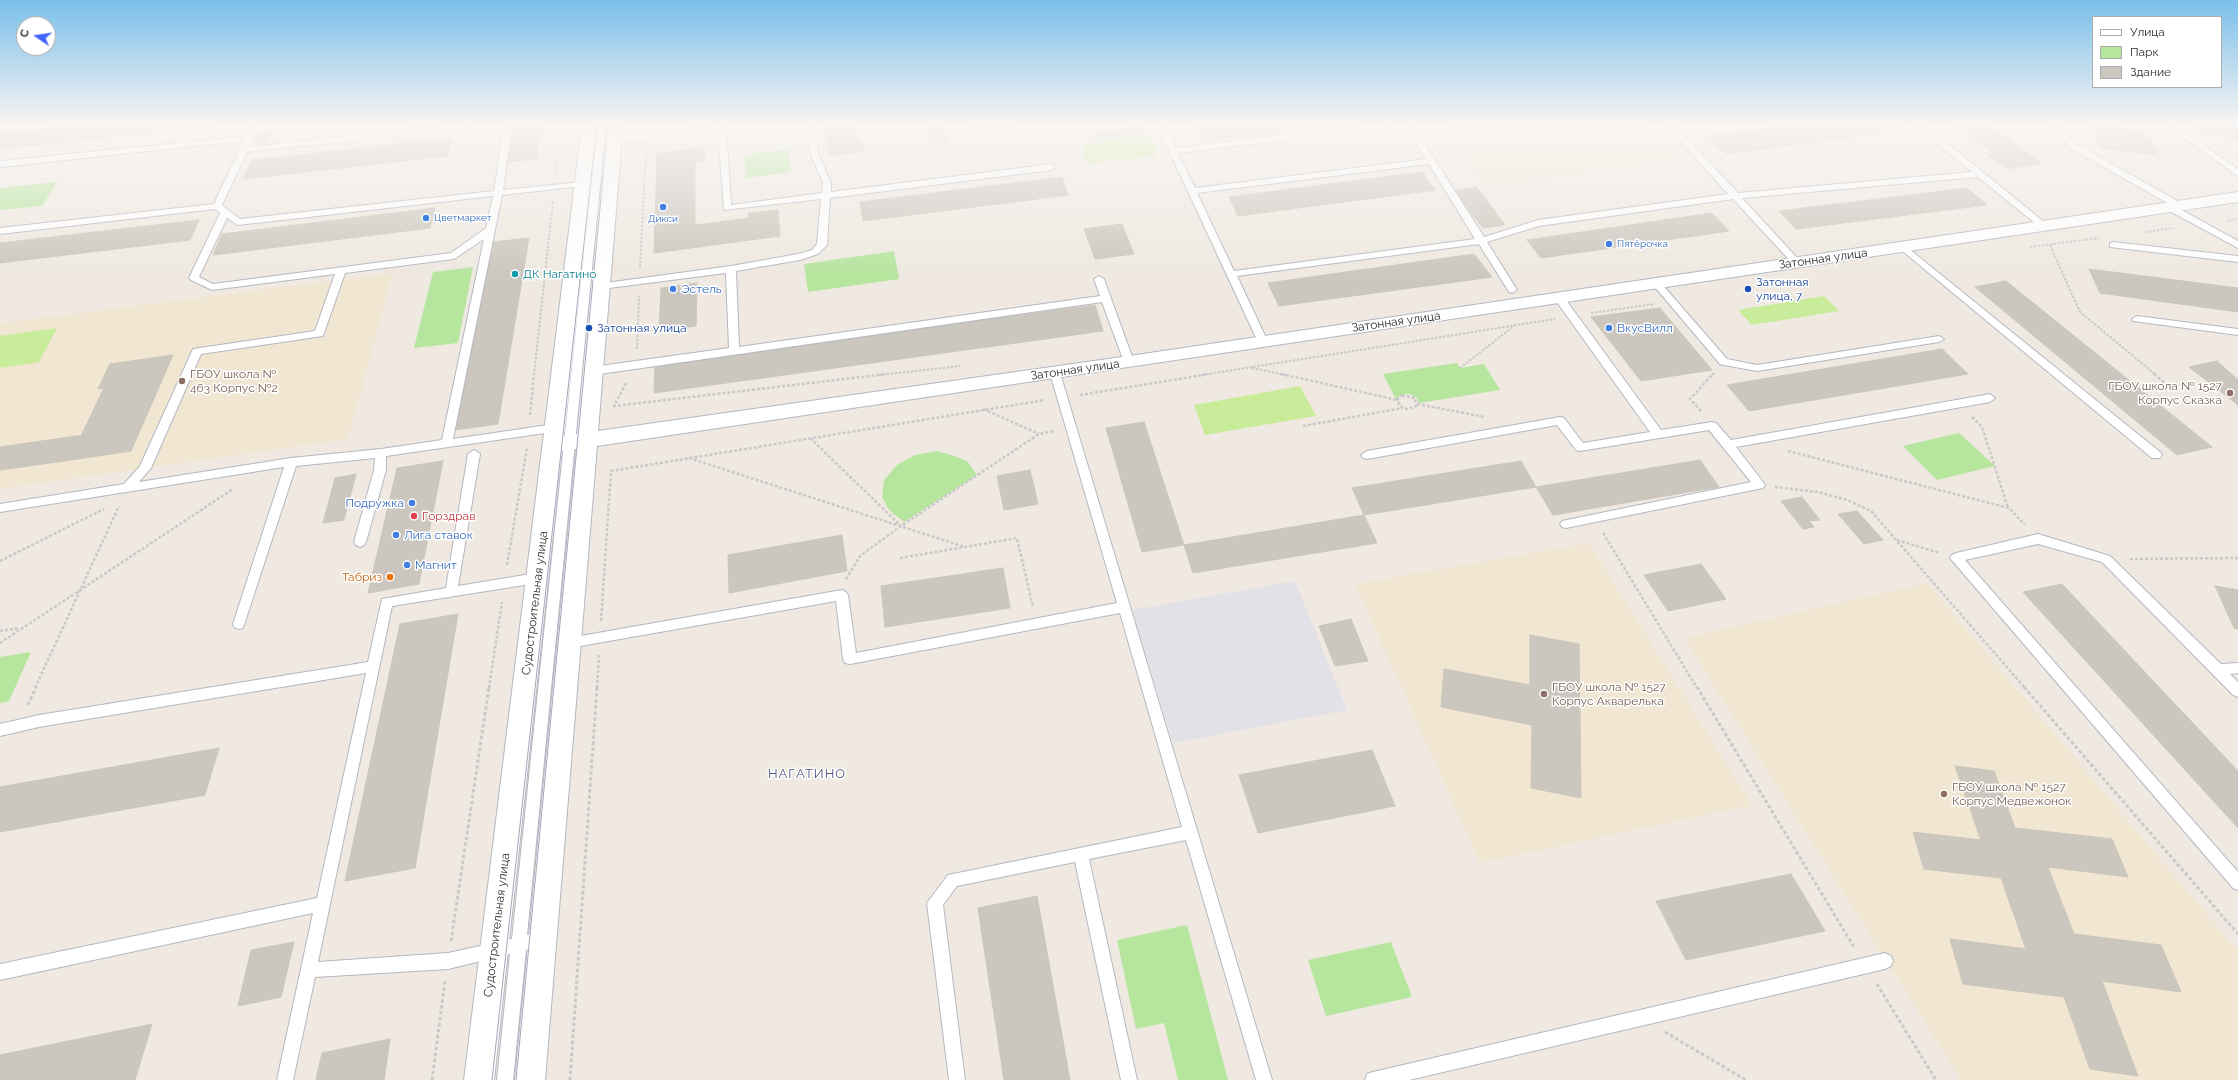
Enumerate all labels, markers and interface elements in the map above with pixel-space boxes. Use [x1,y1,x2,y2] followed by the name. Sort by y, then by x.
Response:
[16,16,56,56] north arrow
[2092,16,2222,88] legend
[2130,25,2165,39] text: Улица
[18,28,32,39] text: С
[2130,45,2159,59] text: Парк
[2130,65,2171,79] text: Здание
[658,202,668,212] marker: Дикси
[434,212,492,224] place label: Цветмаркет
[421,213,431,223] marker: Цветмаркет
[648,213,678,225] place label: Дикси
[1617,238,1668,250] place label: Пятёрочка
[1604,239,1614,249] marker: Пятёрочка
[1778,246,1868,272] street label: Затонная улица
[523,267,596,281] place label: ДК Нагатино
[510,269,520,279] marker: ДК Нагатино
[1756,275,1809,303] place label: Затонная улица, 7
[681,282,722,296] place label: Эстель
[668,284,678,294] marker: Эстель
[1743,284,1753,294] marker: Затонная улица, 7
[1351,309,1441,335] street label: Затонная улица
[597,321,687,335] place label: Затонная улица
[1617,321,1673,335] place label: ВкусВилл
[584,323,594,333] marker: Затонная улица
[1604,323,1614,333] marker: ВкусВилл
[1030,357,1120,383] street label: Затонная улица
[190,367,278,395] place label: ГБОУ школа № 463 Корпус №2
[177,376,187,386] marker: ГБОУ школа № 463 Корпус №2
[2108,379,2222,407] place label: ГБОУ школа № 1527 Корпус Сказка
[2225,388,2235,398] marker: ГБОУ школа № 1527 Корпус Сказка
[345,496,404,510] place label: Подружка
[407,498,417,508] marker: Подружка
[422,509,476,523] place label: Горздрав
[409,511,419,521] marker: Горздрав
[404,528,473,542] place label: Лига ставок
[391,530,401,540] marker: Лига ставок
[519,530,551,676] street label: Судостроительная улица
[415,558,457,572] place label: Магнит
[402,560,412,570] marker: Магнит
[342,570,382,584] place label: Табриз
[385,572,395,582] marker: Табриз
[1552,680,1666,708] place label: ГБОУ школа № 1527 Корпус Акварелька
[1539,689,1549,699] marker: ГБОУ школа № 1527 Корпус Акварелька
[768,766,846,782] district label: НАГАТИНО
[1952,780,2071,808] place label: ГБОУ школа № 1527 Корпус Медвежонок
[1939,789,1949,799] marker: ГБОУ школа № 1527 Корпус Медвежонок
[481,852,513,998] street label: Судостроительная улица

